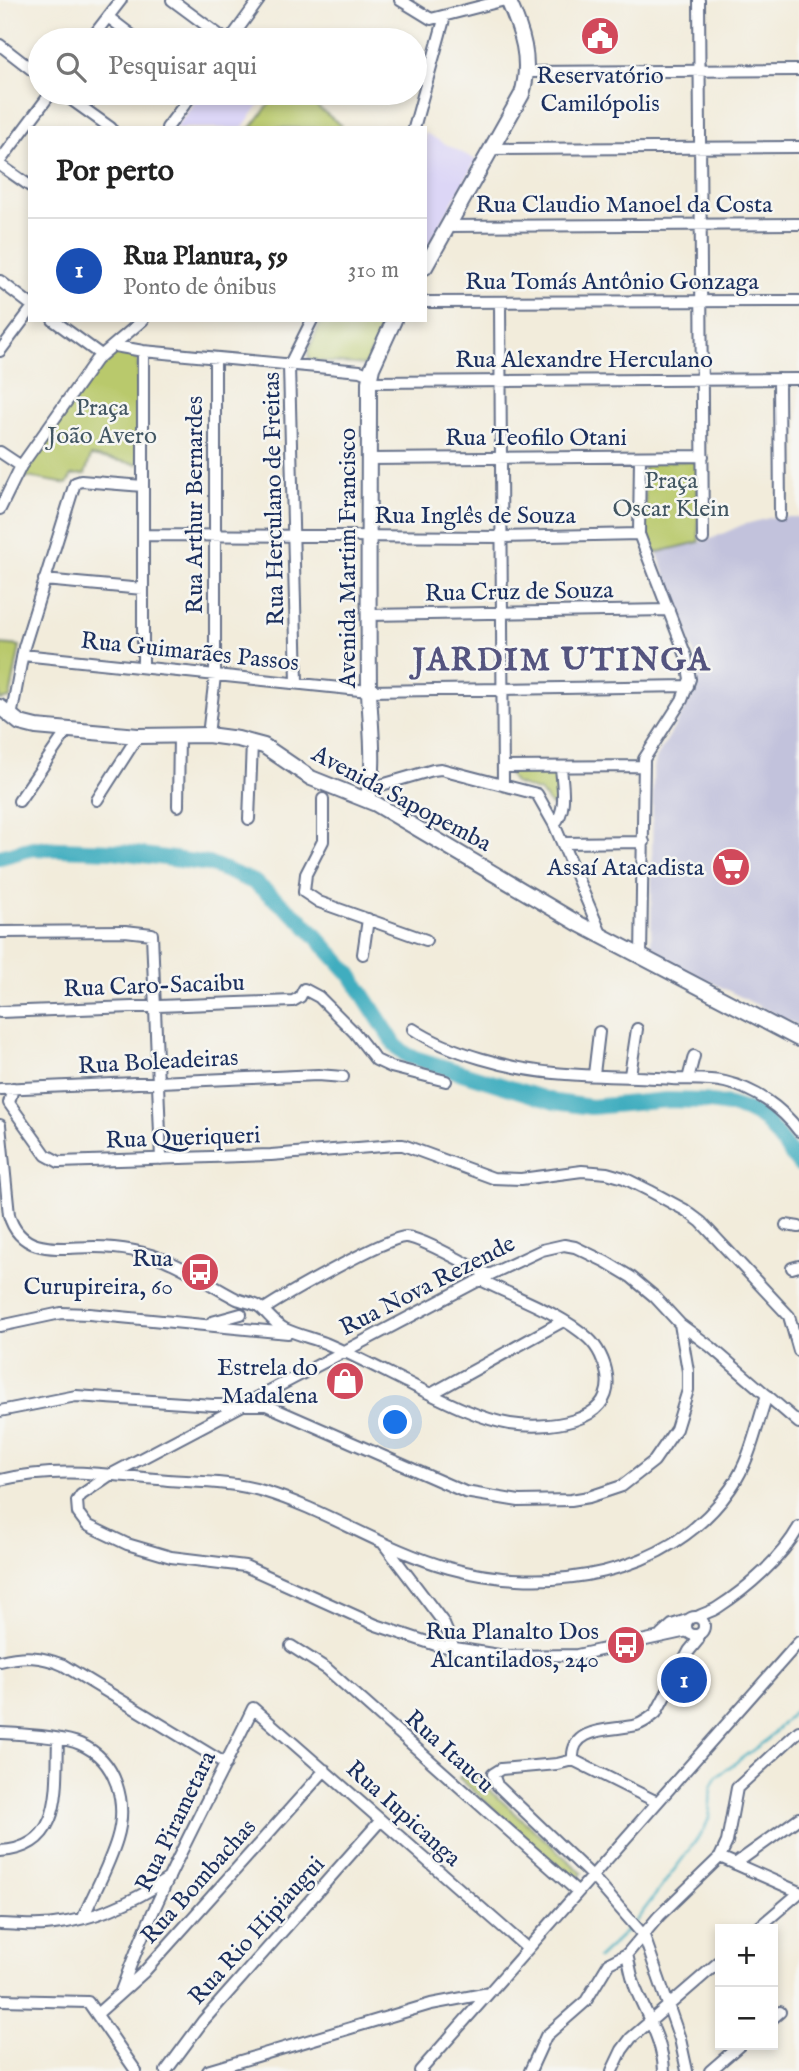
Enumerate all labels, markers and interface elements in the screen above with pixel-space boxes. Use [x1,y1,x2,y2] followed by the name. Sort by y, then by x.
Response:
[579,15,621,57] public building icon: Reservatório Camilópolis
[28,28,427,105] search box
[52,48,90,86] icon: search
[108,50,257,83] text: Pesquisar aqui
[536,61,664,120] place label: Reservatório Camilópolis
[56,153,174,191] text: Por perto
[475,190,773,221] street label: Rua Claudio Manoel da Costa
[123,240,288,273] text: Rua Planura, 59
[75,256,83,285] text: 1
[348,256,399,285] text: 310 m
[465,267,760,298] street label: Rua Tomás Antônio Gonzaga
[123,273,276,302] text: Ponto de ônibus
[455,345,713,376] street label: Rua Alexandre Herculano
[257,372,292,626] street label: Rua Herculano de Freitas
[44,393,157,452] park label: Praça João Avero
[180,396,211,614] street label: Rua Arthur Bernardes
[445,423,627,454] street label: Rua Teofilo Otani
[333,428,364,689] street label: Avenida Martim Francisco
[612,466,730,525] park label: Praça Oscar Klein
[374,501,576,532] street label: Rua Inglês de Souza
[424,575,614,610] street label: Rua Cruz de Souza
[79,626,301,679] street label: Rua Guimarães Passos
[409,641,711,682] district label: JARDIM UTINGA
[305,738,497,860] street label: Avenida Sapopemba
[710,846,752,888] supermarket icon: Assaí Atacadista
[546,853,705,884] place label: Assaí Atacadista
[63,968,245,1005] street label: Rua Caro-Sacaibu
[77,1043,239,1082] street label: Rua Boleadeiras
[105,1120,261,1157] street label: Rua Queriqueri
[335,1229,521,1344] street label: Rua Nova Rezende
[23,1244,174,1303] place label: Rua Curupireira, 60
[179,1251,221,1293] bus stop icon: Rua Curupireira, 60
[217,1353,319,1412] place label: Estrela do Madalena
[324,1360,366,1402] shop icon: Estrela do Madalena
[378,1405,412,1439] your location
[425,1617,599,1676] place label: Rua Planalto Dos Alcantilados, 240
[605,1624,647,1666] bus stop icon: Rua Planalto Dos Alcantilados, 240
[661,1654,707,1706] pin: 1
[398,1704,500,1800] street label: Rua Itaucu
[129,1746,224,1897] street label: Rua Pirametara
[339,1754,468,1874] street label: Rua Iupicanga
[135,1813,264,1951] street label: Rua Bombachas
[182,1850,332,2012] street label: Rua Rio Hipiaugui
[715,1924,778,2050] map controls
[715,1924,778,1987] button: +
[715,1987,778,2050] button: −

